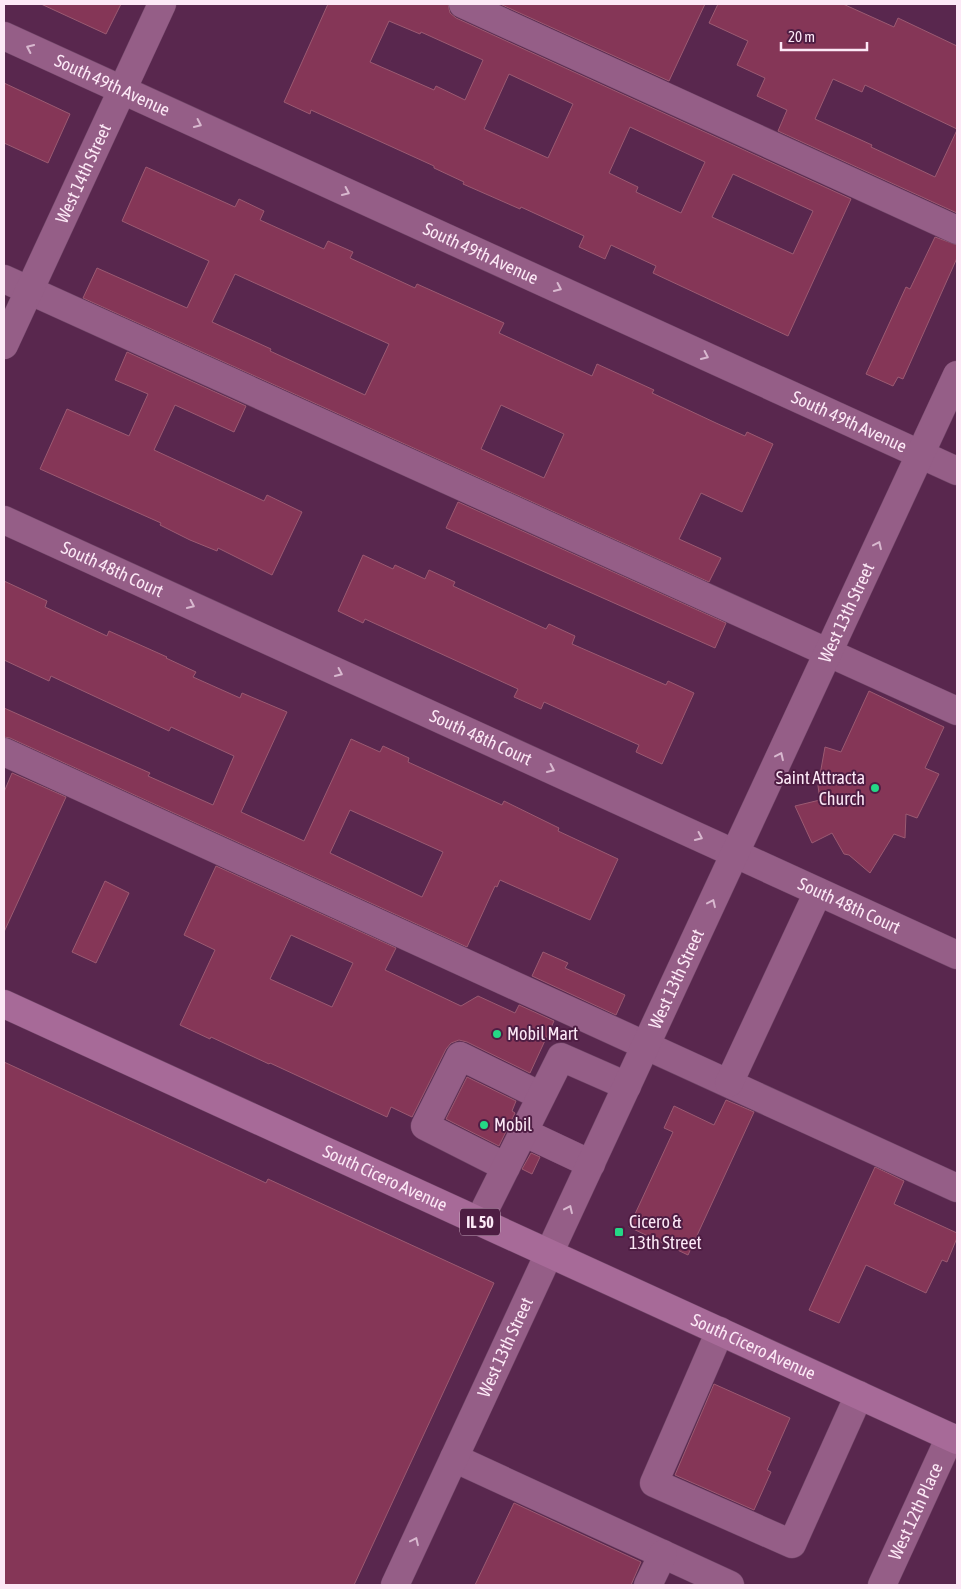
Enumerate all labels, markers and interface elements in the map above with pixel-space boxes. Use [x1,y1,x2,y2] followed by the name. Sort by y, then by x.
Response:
[781,20,867,52] scale bar
[788,28,815,45] text: 20 m
[26,43,35,54] one-way arrow
[52,50,173,120] street label: South 49th Avenue
[193,118,202,129] one-way arrow
[51,120,115,227] street label: West 14th Street
[341,185,350,196] one-way arrow
[420,218,542,288] street label: South 49th Avenue
[553,282,562,293] one-way arrow
[700,350,709,360] one-way arrow
[788,386,910,457] street label: South 49th Avenue
[58,537,167,601] street label: South 48th Court
[872,541,882,550] one-way arrow
[814,559,878,666] street label: West 13th Street
[186,599,195,610] one-way arrow
[334,667,343,677] one-way arrow
[426,705,535,770] street label: South 48th Court
[774,752,784,761] one-way arrow
[546,763,555,774] one-way arrow
[776,767,865,809] place label: Saint Attracta Church
[869,782,881,794] marker: Saint Attracta Church
[693,831,702,841] one-way arrow
[795,873,904,938] street label: South 48th Court
[705,899,716,908] one-way arrow
[644,926,708,1032] street label: West 13th Street
[507,1023,578,1044] place label: Mobil Mart
[491,1028,503,1040] marker: Mobil Mart
[494,1114,532,1135] place label: Mobil
[478,1119,490,1131] marker: Mobil
[320,1140,451,1215] street label: South Cicero Avenue
[563,1206,573,1215] one-way arrow
[460,1208,500,1236] road number: IL 50
[629,1211,702,1253] place label: Cicero & 13th Street
[613,1226,625,1238] marker: Cicero & 13th Street
[473,1294,537,1400] street label: West 13th Street
[688,1309,819,1384] street label: South Cicero Avenue
[884,1459,947,1563] street label: West 12th Place
[409,1537,420,1546] one-way arrow

